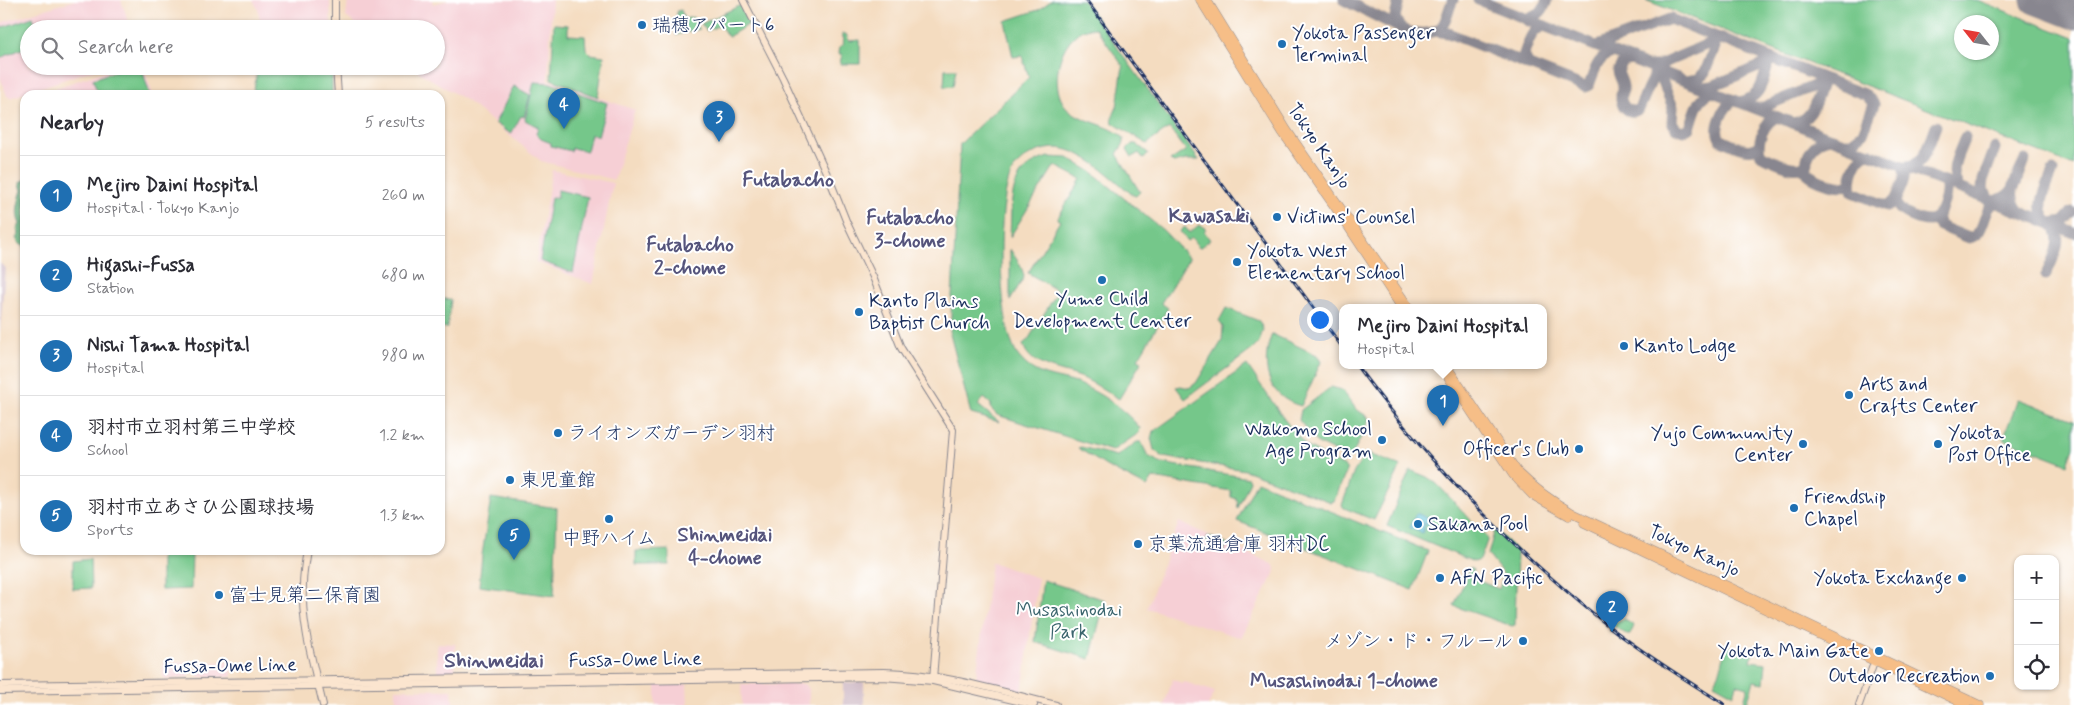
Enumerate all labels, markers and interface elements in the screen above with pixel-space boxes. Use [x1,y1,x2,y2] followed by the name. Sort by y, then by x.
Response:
[652,13,775,38] place label: 瑞穂アパート6
[1954,15,1999,60] north arrow
[636,19,648,31] marker: 瑞穂アパート6
[20,20,445,75] search box
[1292,21,1435,68] place label: Yokota Passenger Terminal
[38,34,66,62] icon: search
[78,35,174,60] text: Search here
[1276,38,1288,50] marker: Yokota Passenger Terminal
[548,88,580,129] pin: 4
[1280,98,1357,194] street label: Tokyo Kanjo
[703,101,735,142] pin: 3
[40,109,104,137] text: Nearby
[365,112,425,133] text: 5 results
[742,166,834,194] district label: Futabacho
[87,173,258,198] text: Mejiro Daini Hospital
[52,185,60,206] text: 1
[382,185,425,206] text: 260 m
[87,198,239,219] text: Hospital · Tokyo Kanjo
[1168,203,1250,230] district label: Kawasaki
[866,205,954,255] district label: Futabacho 3-chome
[1287,205,1415,230] place label: Victims' Counsel
[1271,211,1283,223] marker: Victims' Counsel
[646,232,734,282] district label: Futabacho 2-chome
[1247,239,1405,286] place label: Yokota West Elementary School
[87,253,195,278] text: Higashi-Fussa
[1231,256,1243,268] marker: Yokota West Elementary School
[52,265,60,286] text: 2
[381,265,425,286] text: 680 m
[1096,274,1108,286] marker: Yume Child Development Center
[87,278,134,299] text: Station
[1013,287,1191,334] place label: Yume Child Development Center
[869,289,990,336] place label: Kanto Plains Baptist Church
[1339,304,1547,369] popup
[853,306,865,318] marker: Kanto Plains Baptist Church
[1307,307,1333,333] your location
[1357,314,1529,339] text: Mejiro Daini Hospital
[87,333,250,358] text: Nishi Tama Hospital
[1634,334,1736,361] place label: Kanto Lodge
[1357,339,1415,360] text: Hospital
[1618,340,1630,352] marker: Kanto Lodge
[52,345,60,366] text: 3
[382,345,425,366] text: 980 m
[87,358,144,379] text: Hospital
[1859,372,1978,419] place label: Arts and Crafts Center
[1427,385,1459,426] pin: 1
[1843,389,1855,401] marker: Arts and Crafts Center
[87,415,296,440] text: 羽村市立羽村第三中学校
[1245,417,1372,465] place label: Wakomo School Age Program
[568,421,775,446] place label: ライオンズガーデン羽村
[1651,421,1793,468] place label: Yujo Community Center
[1948,421,2031,468] place label: Yokota Post Office
[51,425,61,446] text: 4
[379,425,425,446] text: 1.2 km
[552,427,564,439] marker: ライオンズガーデン羽村
[1376,434,1388,446] marker: Wakomo School Age Program
[1463,437,1569,462] place label: Officer's Club
[1797,438,1809,450] marker: Yujo Community Center
[1932,438,1944,450] marker: Yokota Post Office
[87,440,128,461] text: School
[1573,443,1585,455] marker: Officer's Club
[520,468,596,493] place label: 東児童館
[504,474,516,486] marker: 東児童館
[1804,485,1886,532] place label: Friendship Chapel
[87,495,314,520] text: 羽村市立あさひ公園球技場
[1788,502,1800,514] marker: Friendship Chapel
[51,505,61,526] text: 5
[380,505,425,526] text: 1.3 km
[1428,512,1528,537] place label: Sakana Pool
[603,513,615,525] marker: 中野ハイム
[1412,518,1424,530] marker: Sakana Pool
[498,519,530,560] pin: 5
[1644,519,1744,584] street label: Tokyo Kanjo
[87,520,133,541] text: Sports
[678,522,772,572] district label: Shinmeidai 4-chome
[562,526,656,551] place label: 中野ハイム
[1148,532,1329,557] place label: 京葉流通倉庫 羽村DC
[1132,538,1144,550] marker: 京葉流通倉庫 羽村DC
[2014,555,2059,690] map controls
[2014,555,2059,600] button: +
[1450,566,1543,591] place label: AFN Pacific
[1814,566,1952,594] place label: Yokota Exchange
[1434,572,1446,584] marker: AFN Pacific
[1956,572,1968,584] marker: Yokota Exchange
[229,583,381,608] place label: 富士見第二保育園
[213,589,225,601] marker: 富士見第二保育園
[1596,591,1628,632] pin: 2
[1016,598,1122,645] park label: Musashinodai Park
[2014,600,2059,645] button: −
[1324,629,1513,654] place label: メゾン・ド・フルール
[1517,635,1529,647] marker: メゾン・ド・フルール
[1717,639,1869,664] place label: Yokota Main Gate
[1873,645,1885,657] marker: Yokota Main Gate
[2014,645,2059,690] button: locate
[568,646,702,674] street label: Fussa-Ome Line
[444,647,544,675] district label: Shinmeidai
[163,652,297,680] street label: Fussa-Ome Line
[1828,664,1980,689] place label: Outdoor Recreation
[1250,668,1438,695] district label: Musashinodai 1-chome
[1984,670,1996,682] marker: Outdoor Recreation

